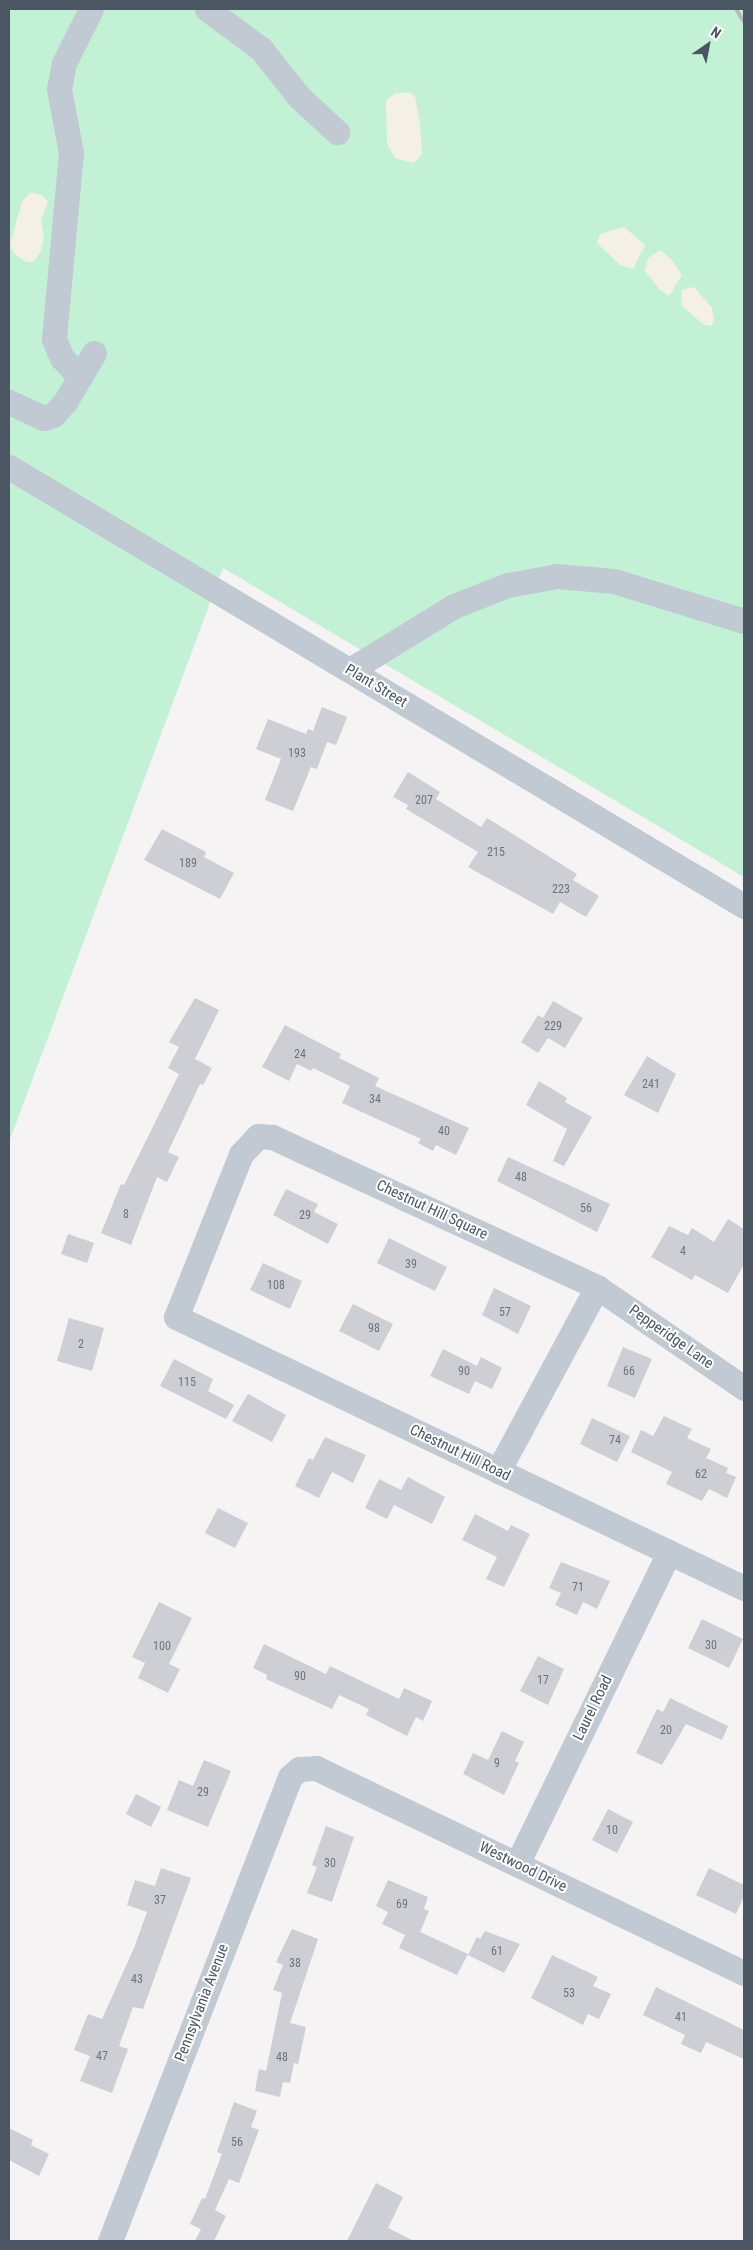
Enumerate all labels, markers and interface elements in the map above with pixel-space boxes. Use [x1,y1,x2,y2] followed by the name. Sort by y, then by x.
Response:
[683,20,733,70] north arrow
[708,23,724,41] text: N
[342,660,410,712] street label: Plant Street
[288,747,306,761] house number: 193
[415,794,433,808] house number: 207
[487,846,505,860] house number: 215
[179,857,197,871] house number: 189
[552,883,570,897] house number: 223
[544,1020,562,1034] house number: 229
[294,1048,306,1062] house number: 24
[642,1078,660,1092] house number: 241
[369,1093,381,1107] house number: 34
[438,1125,450,1139] house number: 40
[515,1171,527,1185] house number: 48
[373,1176,491,1244] street label: Chestnut Hill Square
[580,1202,592,1216] house number: 56
[123,1208,129,1222] house number: 8
[299,1209,311,1223] house number: 29
[680,1245,686,1259] house number: 4
[405,1258,417,1272] house number: 39
[267,1279,285,1293] house number: 108
[625,1301,717,1373] street label: Pepperidge Lane
[499,1306,511,1320] house number: 57
[368,1322,380,1336] house number: 98
[78,1338,84,1352] house number: 2
[458,1365,470,1379] house number: 90
[623,1365,635,1379] house number: 66
[178,1376,196,1390] house number: 115
[407,1421,513,1485] street label: Chestnut Hill Road
[609,1434,621,1448] house number: 74
[695,1468,707,1482] house number: 62
[572,1581,584,1595] house number: 71
[705,1639,717,1653] house number: 30
[153,1640,171,1654] house number: 100
[294,1670,306,1684] house number: 90
[570,1673,616,1743] street label: Laurel Road
[537,1674,549,1688] house number: 17
[660,1724,672,1738] house number: 20
[494,1757,500,1771] house number: 9
[197,1786,209,1800] house number: 29
[606,1824,618,1838] house number: 10
[476,1838,570,1896] street label: Westwood Drive
[324,1857,336,1871] house number: 30
[154,1894,166,1908] house number: 37
[396,1898,408,1912] house number: 69
[171,1942,233,2064] street label: Pennsylvania Avenue
[491,1945,503,1959] house number: 61
[289,1957,301,1971] house number: 38
[131,1973,143,1987] house number: 43
[563,1987,575,2001] house number: 53
[675,2011,687,2025] house number: 41
[96,2050,108,2064] house number: 47
[276,2051,288,2065] house number: 48
[231,2136,243,2150] house number: 56

